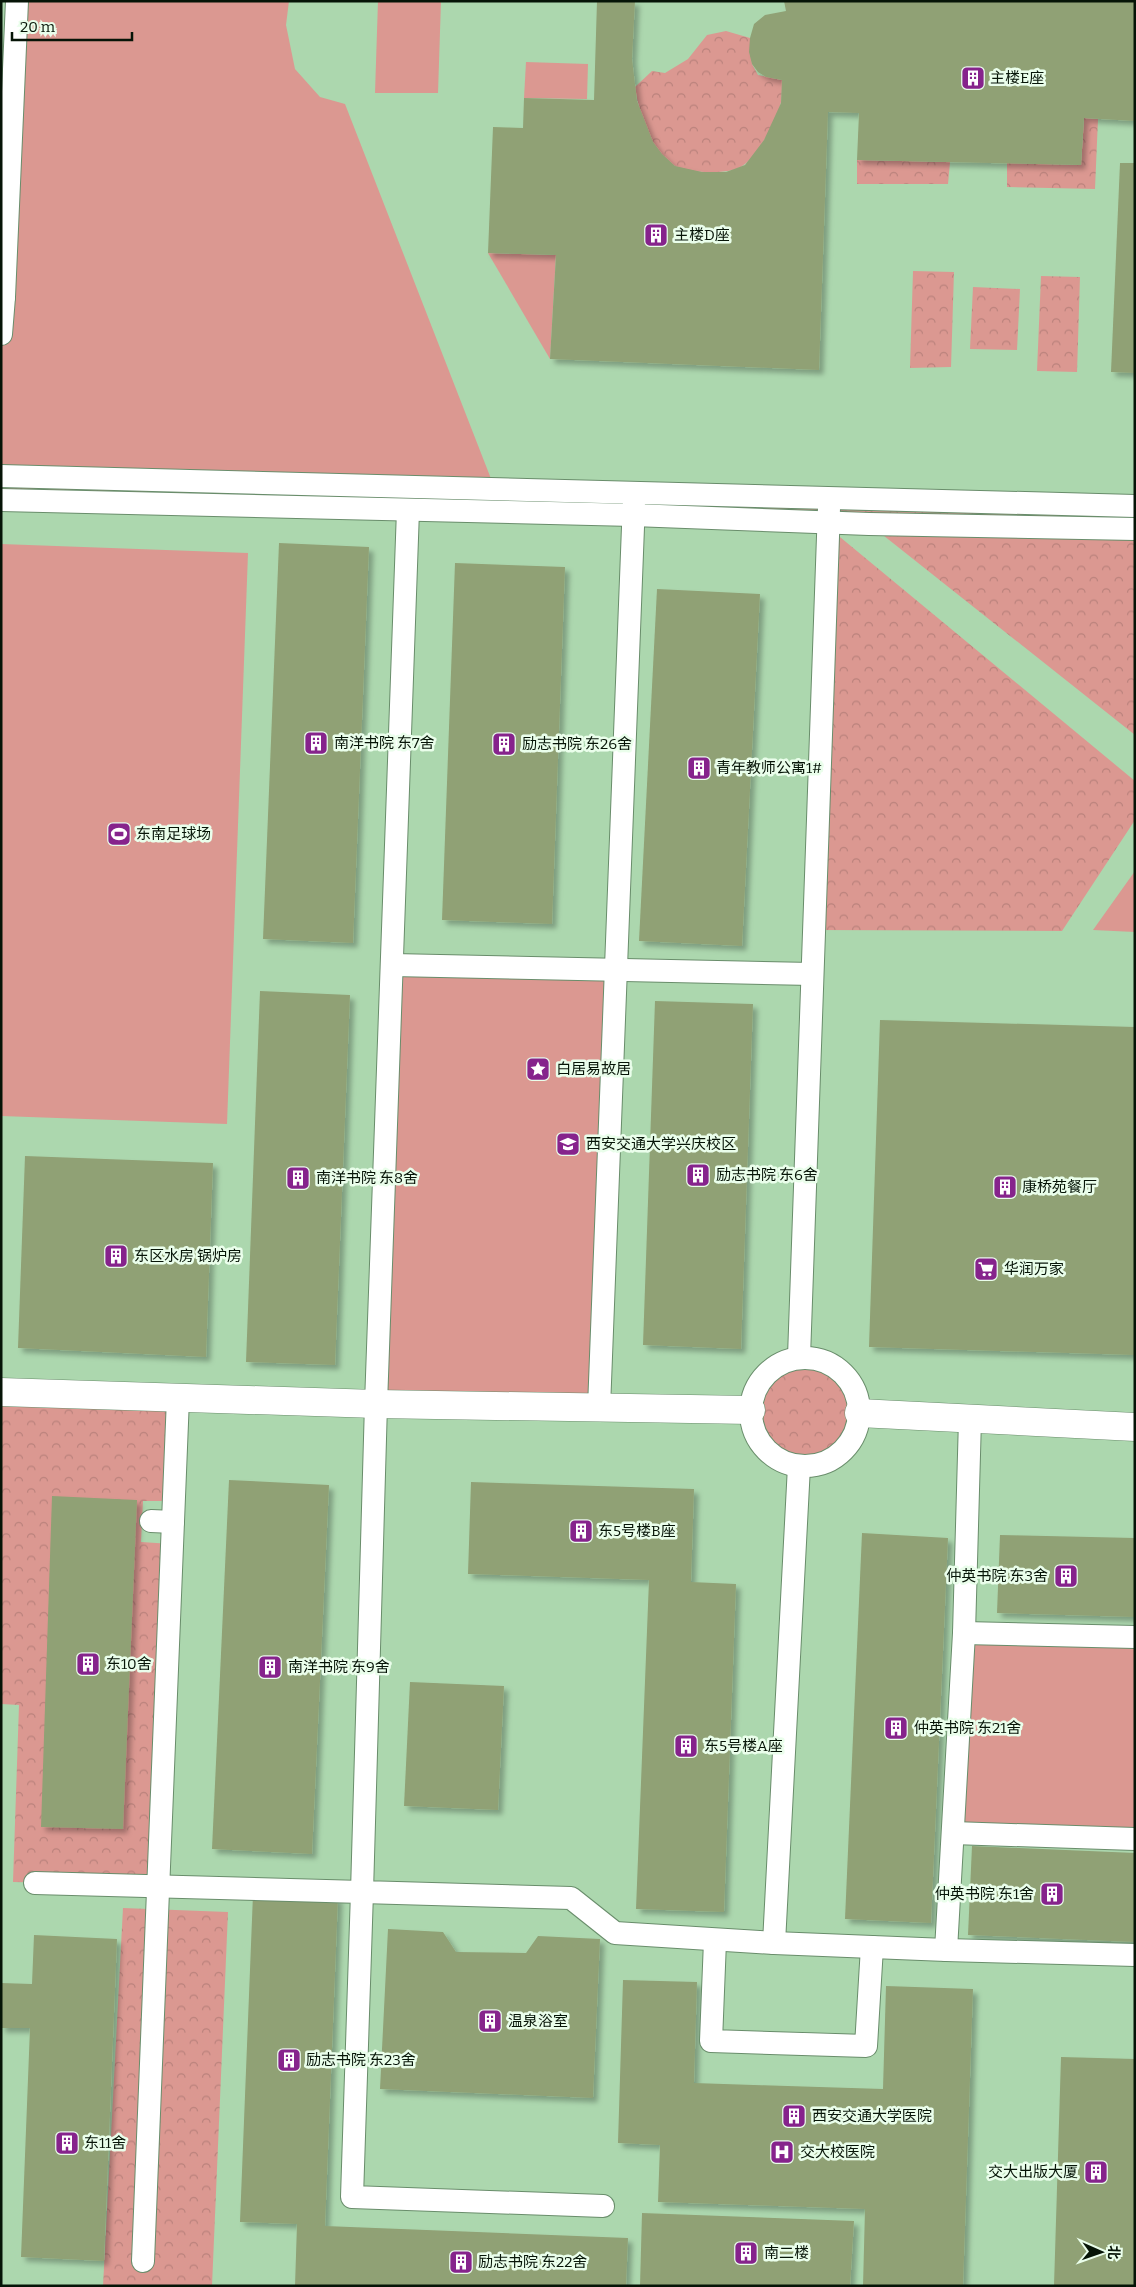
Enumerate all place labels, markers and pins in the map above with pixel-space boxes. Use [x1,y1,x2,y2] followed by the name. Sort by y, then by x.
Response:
[960,65,986,91] building icon: 主楼E座
[990,69,1044,87] place label: 主楼E座
[643,222,669,248] building icon: 主楼D座
[674,226,730,244] place label: 主楼D座
[303,730,329,756] building icon: 南洋书院 东7舍
[491,731,517,757] building icon: 励志书院 东26舍
[334,734,435,752] place label: 南洋书院 东7舍
[522,735,632,753] place label: 励志书院 东26舍
[686,755,712,781] building icon: 青年教师公寓1#
[716,759,822,777] place label: 青年教师公寓1#
[106,821,132,847] sports icon: 东南足球场
[136,825,211,843] place label: 东南足球场
[525,1056,551,1082] place icon: 白居易故居
[556,1060,631,1078] place label: 白居易故居
[555,1131,581,1157] school or university icon: 西安交通大学兴庆校区
[586,1135,736,1153] place label: 西安交通大学兴庆校区
[685,1162,711,1188] building icon: 励志书院 东6舍
[285,1165,311,1191] building icon: 南洋书院 东8舍
[716,1166,818,1184] place label: 励志书院 东6舍
[316,1169,418,1187] place label: 南洋书院 东8舍
[992,1174,1018,1200] building icon: 康桥苑餐厅
[1022,1178,1097,1196] place label: 康桥苑餐厅
[103,1243,129,1269] building icon: 东区水房 锅炉房
[134,1247,242,1265] place label: 东区水房 锅炉房
[973,1256,999,1282] supermarket icon: 华润万家
[1004,1260,1064,1278] place label: 华润万家
[568,1518,594,1544] building icon: 东5号楼B座
[598,1522,676,1540] place label: 东5号楼B座
[1053,1563,1079,1589] building icon: 仲英书院 东3舍
[946,1567,1048,1585] place label: 仲英书院 东3舍
[75,1651,101,1677] building icon: 东10舍
[257,1654,283,1680] building icon: 南洋书院 东9舍
[106,1655,152,1673] place label: 东10舍
[288,1658,390,1676] place label: 南洋书院 东9舍
[883,1715,909,1741] building icon: 仲英书院 东21舍
[914,1719,1021,1737] place label: 仲英书院 东21舍
[673,1733,699,1759] building icon: 东5号楼A座
[704,1737,783,1755] place label: 东5号楼A座
[1039,1881,1065,1907] building icon: 仲英书院 东1舍
[935,1885,1034,1903] place label: 仲英书院 东1舍
[477,2008,503,2034] building icon: 温泉浴室
[508,2012,568,2030] place label: 温泉浴室
[276,2047,302,2073] building icon: 励志书院 东23舍
[306,2051,416,2069] place label: 励志书院 东23舍
[781,2103,807,2129] building icon: 西安交通大学医院
[812,2107,932,2125] place label: 西安交通大学医院
[54,2130,80,2156] building icon: 东11舍
[84,2134,126,2152] place label: 东11舍
[769,2139,795,2165] hospital icon: 交大校医院
[800,2143,875,2161] place label: 交大校医院
[1083,2159,1109,2185] building icon: 交大出版大厦
[988,2163,1078,2181] place label: 交大出版大厦
[733,2240,759,2266] building icon: 南二楼
[764,2244,809,2262] place label: 南二楼
[448,2249,474,2275] building icon: 励志书院 东22舍
[478,2253,587,2271] place label: 励志书院 东22舍

